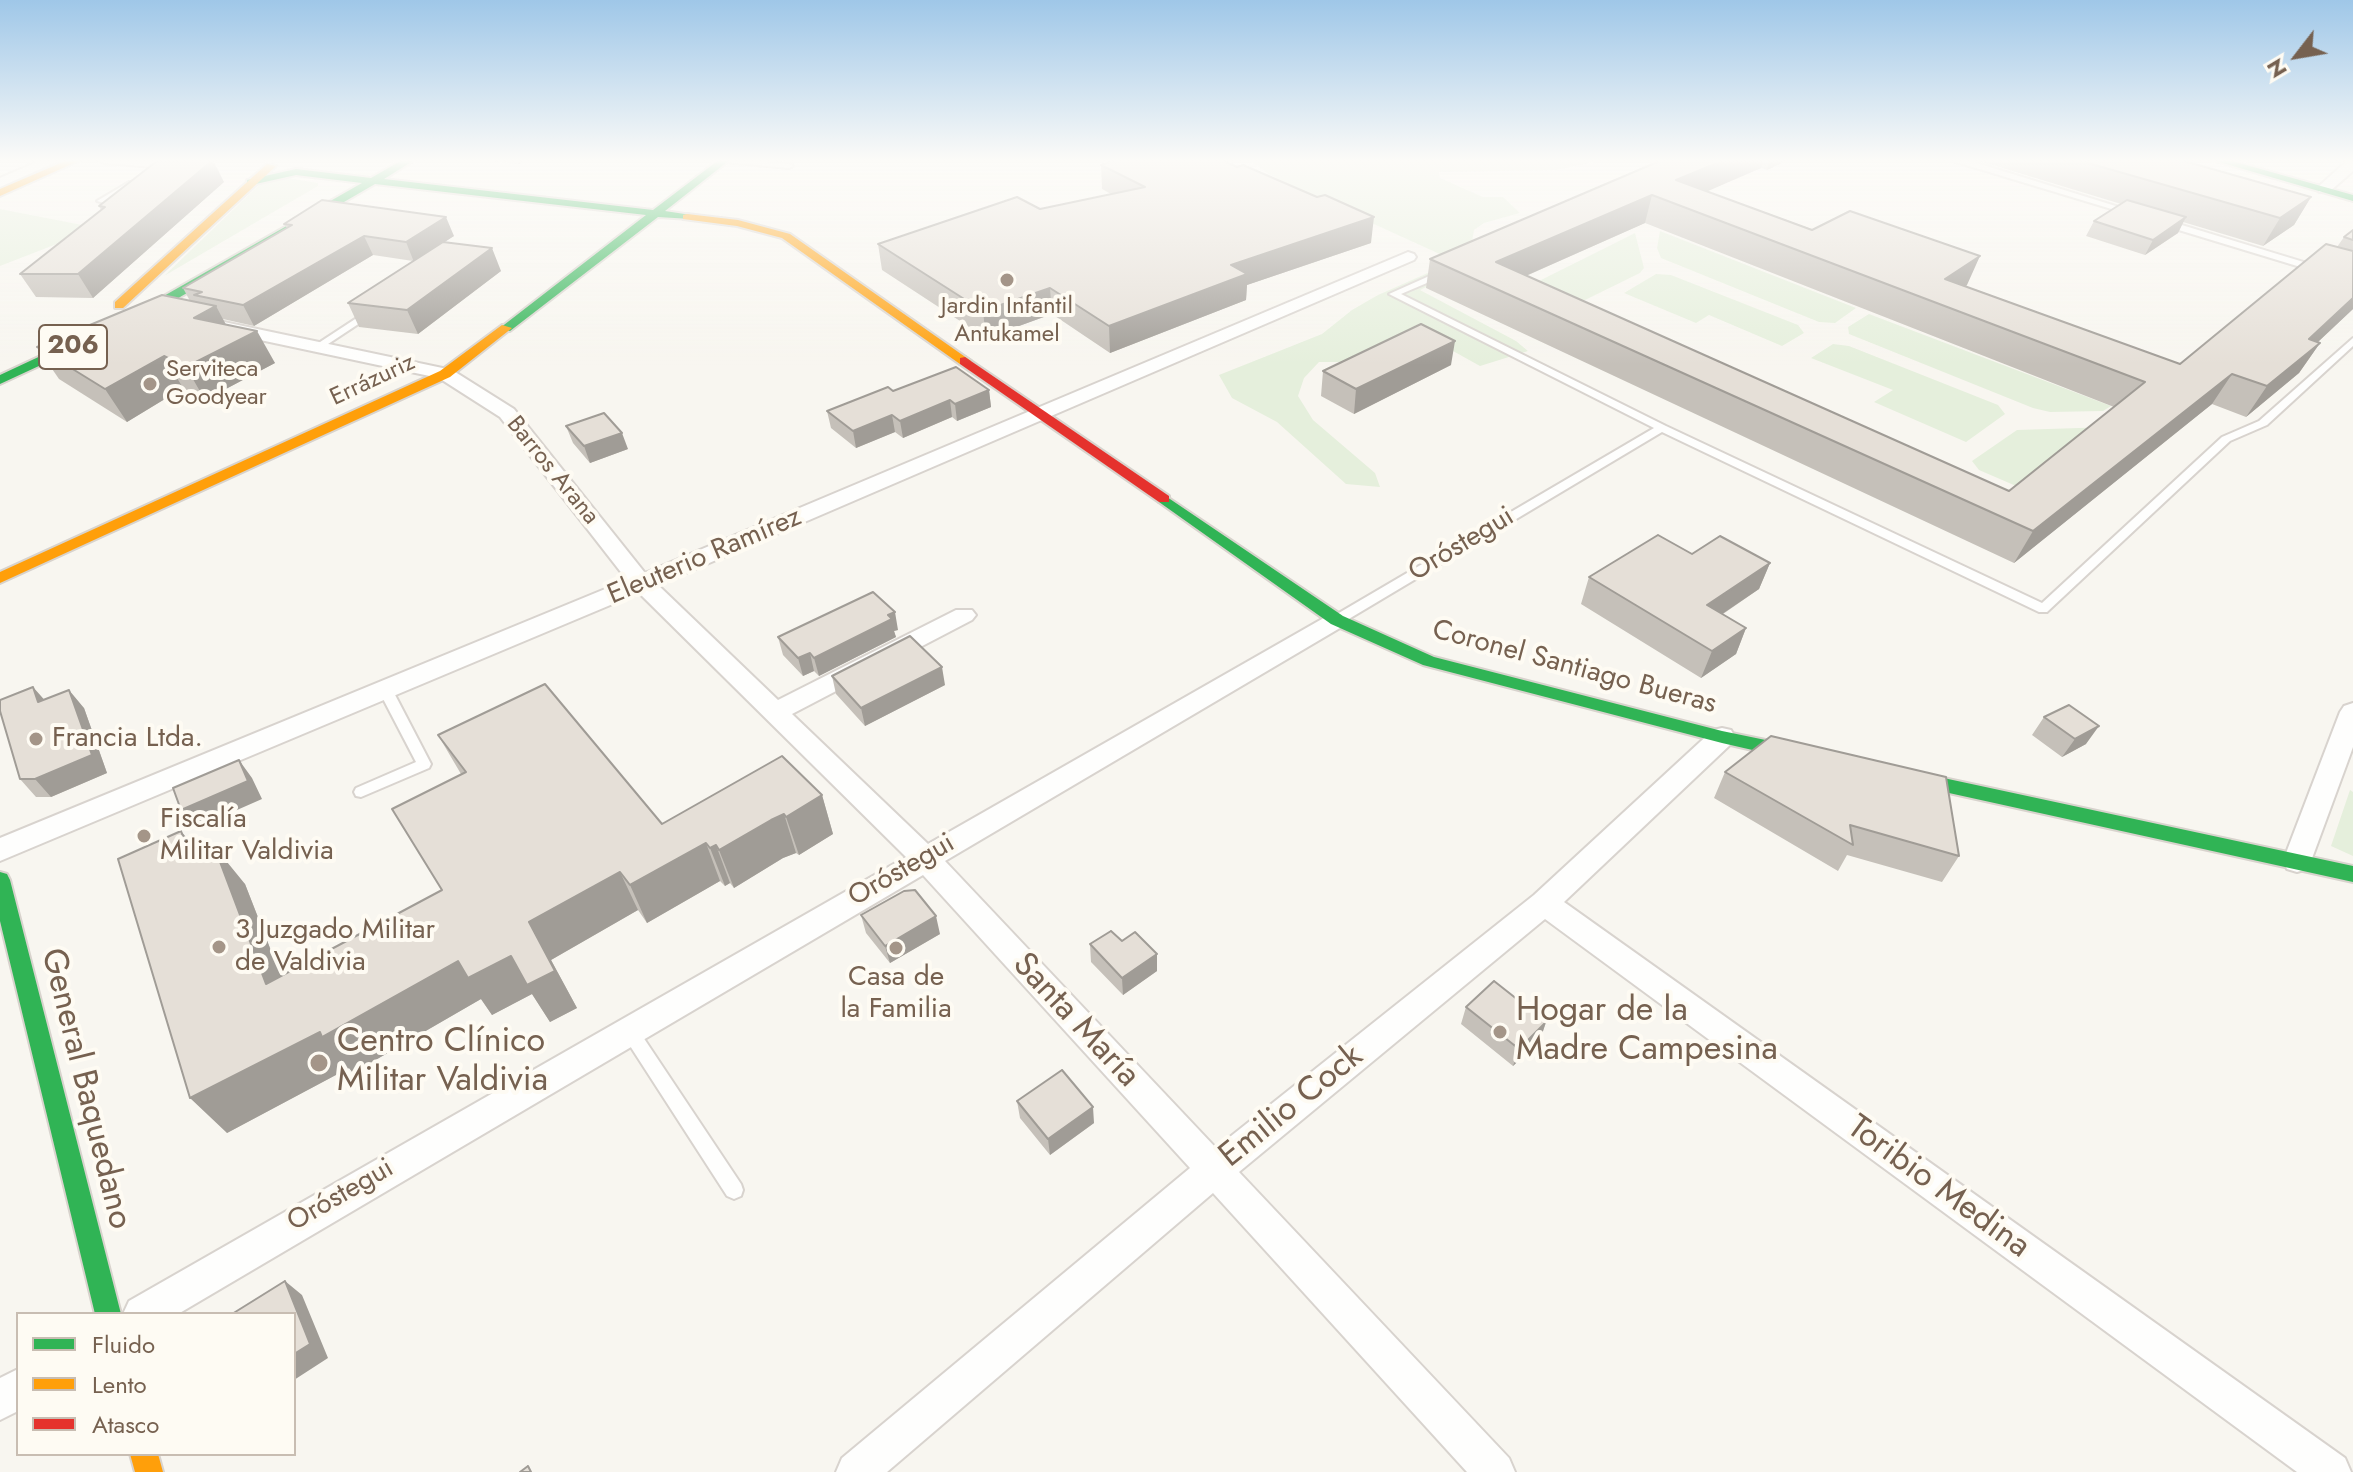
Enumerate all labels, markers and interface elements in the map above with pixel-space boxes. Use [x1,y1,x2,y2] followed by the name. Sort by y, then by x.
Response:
[2257,16,2337,96] north arrow
[2258,53,2295,84] text: N
[998,271,1016,289] marker: Jardin Infantil Antukamel
[941,293,1073,349] place label: Jardin Infantil Antukamel
[39,325,107,369] road number: 206
[326,349,420,413] street label: Errázuriz
[166,356,267,412] place label: Serviteca Goodyear
[141,375,159,393] marker: Serviteca Goodyear
[500,411,604,531] street label: Barros Arana
[1403,500,1521,590] street label: Oróstegui
[603,501,807,613] street label: Eleuterio Ramírez
[1428,614,1720,722] street label: Coronel Santiago Bueras
[52,722,203,756] place label: Francia Ltda.
[27,730,45,748] marker: Francia Ltda.
[160,803,334,869] place label: Fiscalía Militar Valdivia
[135,827,153,845] marker: Fiscalía Militar Valdivia
[843,827,961,915] street label: Oróstegui
[235,914,435,980] place label: 3 Juzgado Militar de Valdivia
[210,938,228,956] marker: 3 Juzgado Militar de Valdivia
[887,939,905,957] marker: Casa de la Familia
[30,945,140,1233] street label: General Baquedano
[1003,946,1147,1096] street label: Santa María
[840,961,952,1027] place label: Casa de la Familia
[1516,992,1778,1072] place label: Hogar de la Madre Campesina
[337,1023,548,1102] place label: Centro Clínico Militar Valdivia
[1491,1023,1509,1041] marker: Hogar de la Madre Campesina
[1212,1037,1372,1177] street label: Emilio Cock
[308,1052,330,1074] marker: Centro Clínico Militar Valdivia
[1839,1108,2037,1268] street label: Toribio Medina
[282,1152,400,1240] street label: Oróstegui
[16,1312,296,1456] legend
[92,1327,155,1362] text: Fluido
[92,1367,147,1402] text: Lento
[92,1407,159,1442] text: Atasco

